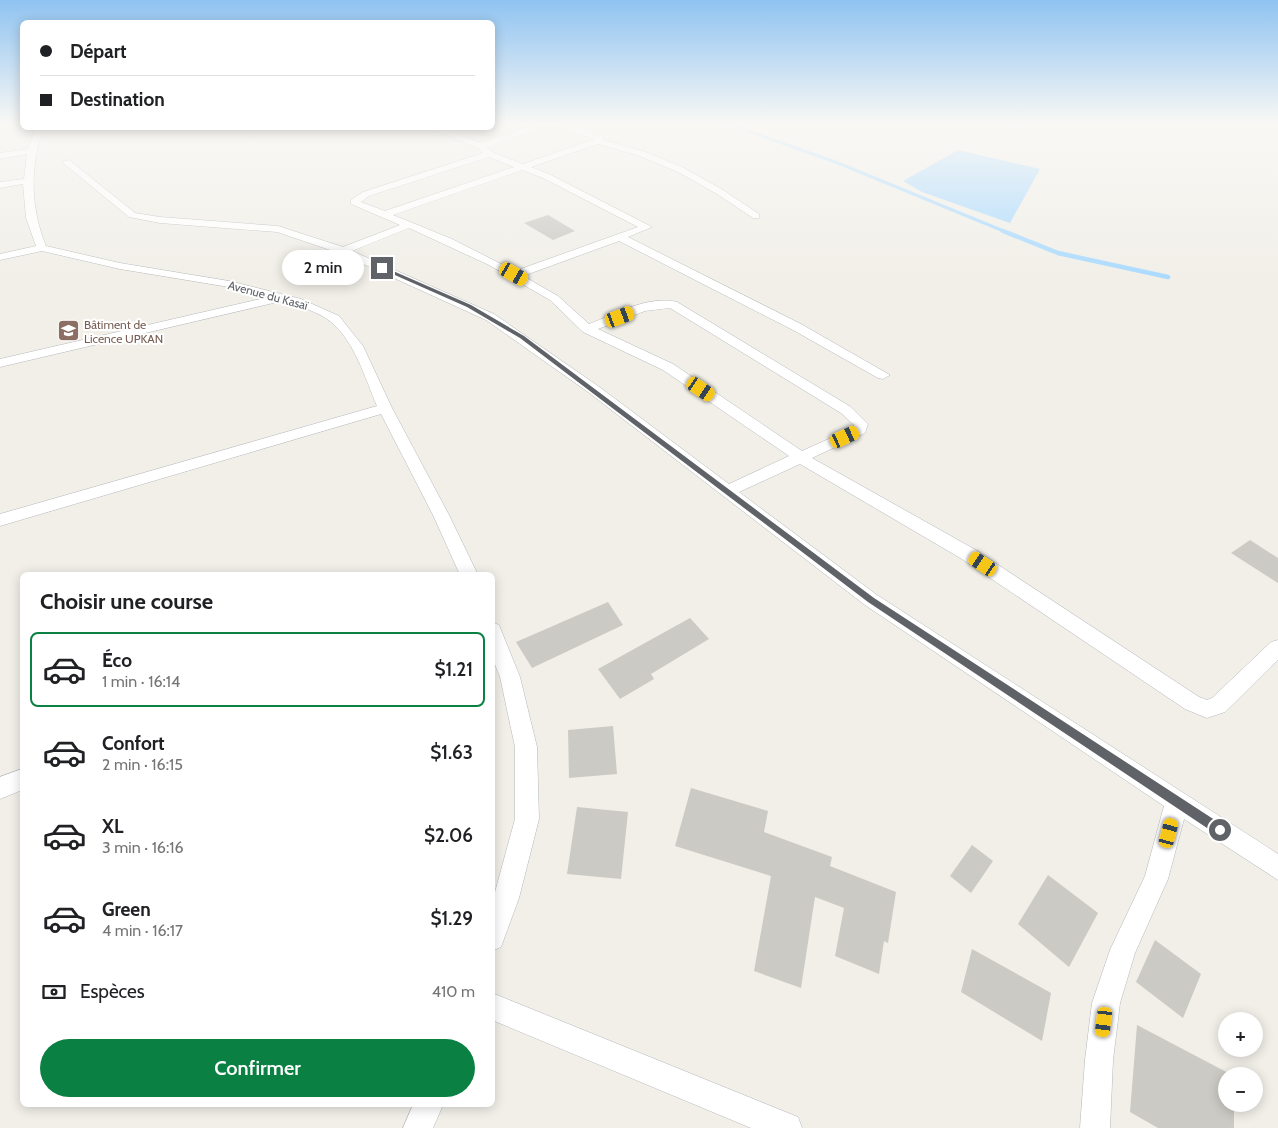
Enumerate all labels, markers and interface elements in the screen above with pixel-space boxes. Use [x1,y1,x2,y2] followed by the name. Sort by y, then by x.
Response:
[70,40,127,63] text: Départ
[70,88,165,111] text: Destination
[282,250,364,286] callout: 2 min
[371,257,393,279] route end
[304,258,342,277] text: 2 min
[497,260,530,288] car
[226,277,310,313] street label: Avenue du Kasaï
[603,305,636,329] car
[84,317,163,346] place label: Bâtiment de Licence UPKAN
[56,319,80,343] school or university icon: Bâtiment de Licence UPKAN
[684,374,717,404] car
[828,424,861,450] car
[966,549,999,579] car
[40,588,213,615] text: Choisir une course
[42,647,87,692] icon: car
[102,649,132,672] text: Éco
[434,658,473,681] text: $1.21
[102,672,180,691] text: 1 min · 16:14
[42,730,87,775] icon: car
[102,732,165,755] text: Confort
[430,741,473,764] text: $1.63
[102,755,183,774] text: 2 min · 16:15
[42,813,87,858] icon: car
[102,815,123,838] text: XL
[1157,817,1180,849] car
[1209,819,1231,841] route start
[424,824,473,847] text: $2.06
[102,838,184,857] text: 3 min · 16:16
[42,896,87,941] icon: car
[102,898,151,921] text: Green
[430,907,473,930] text: $1.29
[102,921,183,940] text: 4 min · 16:17
[40,978,68,1006] icon: cash
[80,980,145,1003] text: Espèces
[432,982,475,1001] text: 410 m
[1094,1006,1113,1038] car
[1218,1012,1263,1112] map controls
[1218,1012,1263,1057] button: +
[40,1039,475,1097] button: Confirmer
[1218,1067,1263,1112] button: −

